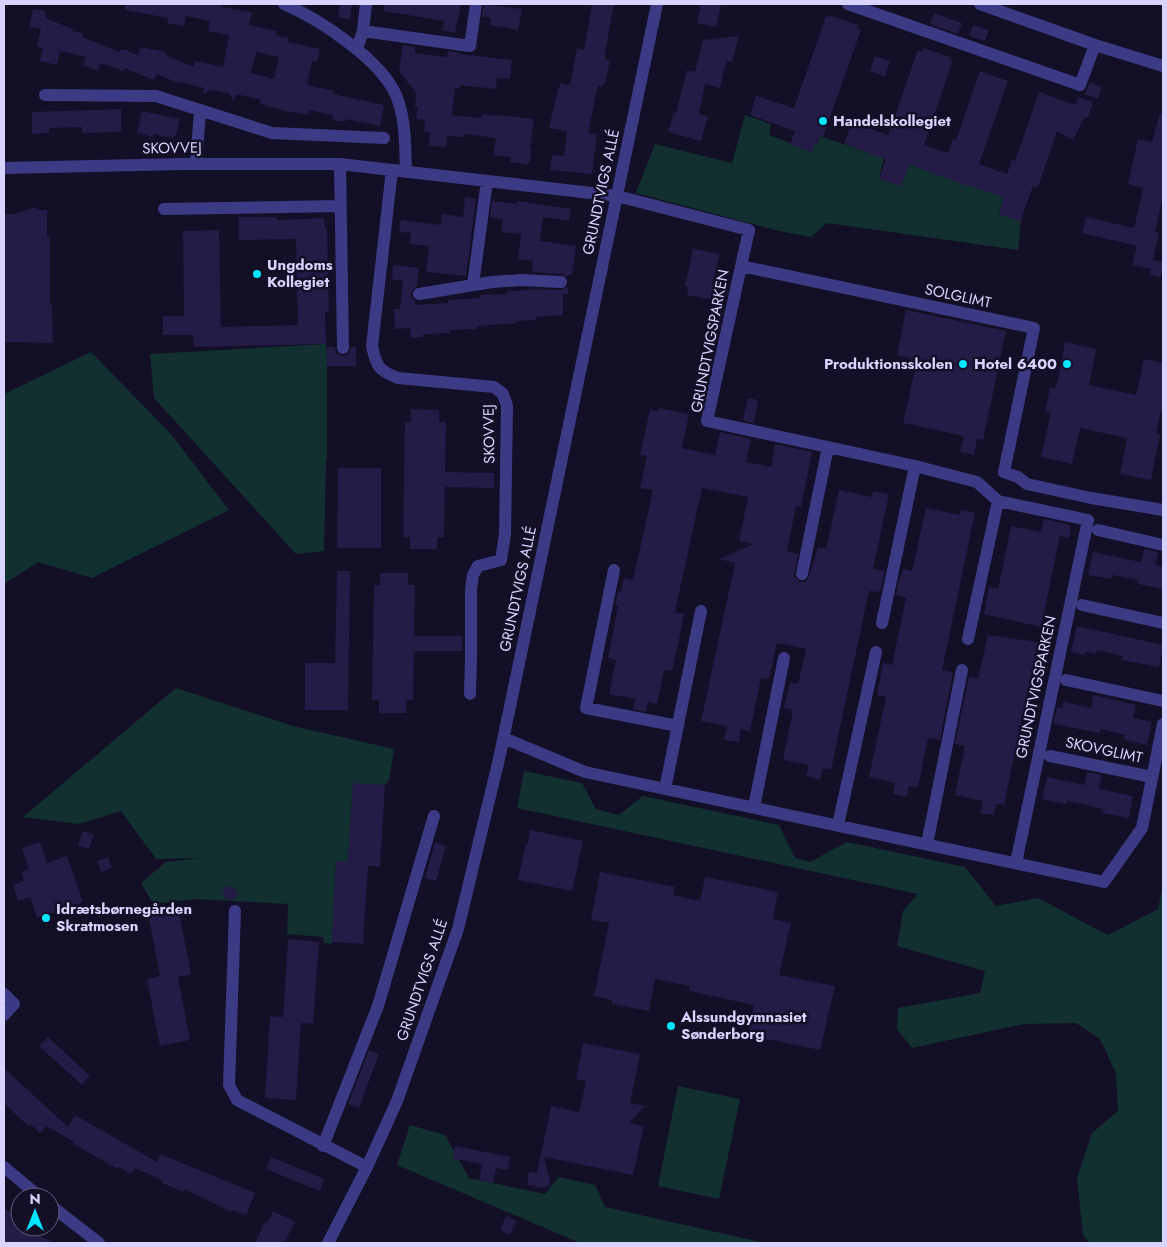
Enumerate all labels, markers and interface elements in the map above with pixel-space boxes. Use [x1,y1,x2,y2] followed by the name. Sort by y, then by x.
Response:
[833,110,951,132] place label: Handelskollegiet
[817,115,829,127] marker: Handelskollegiet
[577,127,625,257] street label: GRUNDTVIGS ALLÉ
[142,136,202,160] street label: SKOVVEJ
[267,254,333,293] place label: Ungdoms Kollegiet
[251,268,263,280] marker: Ungdoms Kollegiet
[685,268,735,414] street label: GRUNDTVIGSPARKEN
[923,278,993,314] street label: SOLGLIMT
[824,353,953,375] place label: Produktionsskolen
[974,353,1057,375] place label: Hotel 6400
[957,358,969,370] marker: Produktionsskolen
[1061,358,1073,370] marker: Hotel 6400
[477,404,501,464] street label: SKOVVEJ
[494,524,542,654] street label: GRUNDTVIGS ALLÉ
[1010,614,1062,760] street label: GRUNDTVIGSPARKEN
[1063,731,1145,769] street label: SKOVGLIMT
[56,898,192,937] place label: Idrætsbørnegården Skratmosen
[40,912,52,924] marker: Idrætsbørnegården Skratmosen
[391,916,453,1044] street label: GRUNDTVIGS ALLÉ
[680,1006,807,1045] place label: Alssundgymnasiet Sønderborg
[665,1020,677,1032] marker: Alssundgymnasiet Sønderborg
[10,1187,60,1237] north arrow
[29,1189,41,1209] text: N

